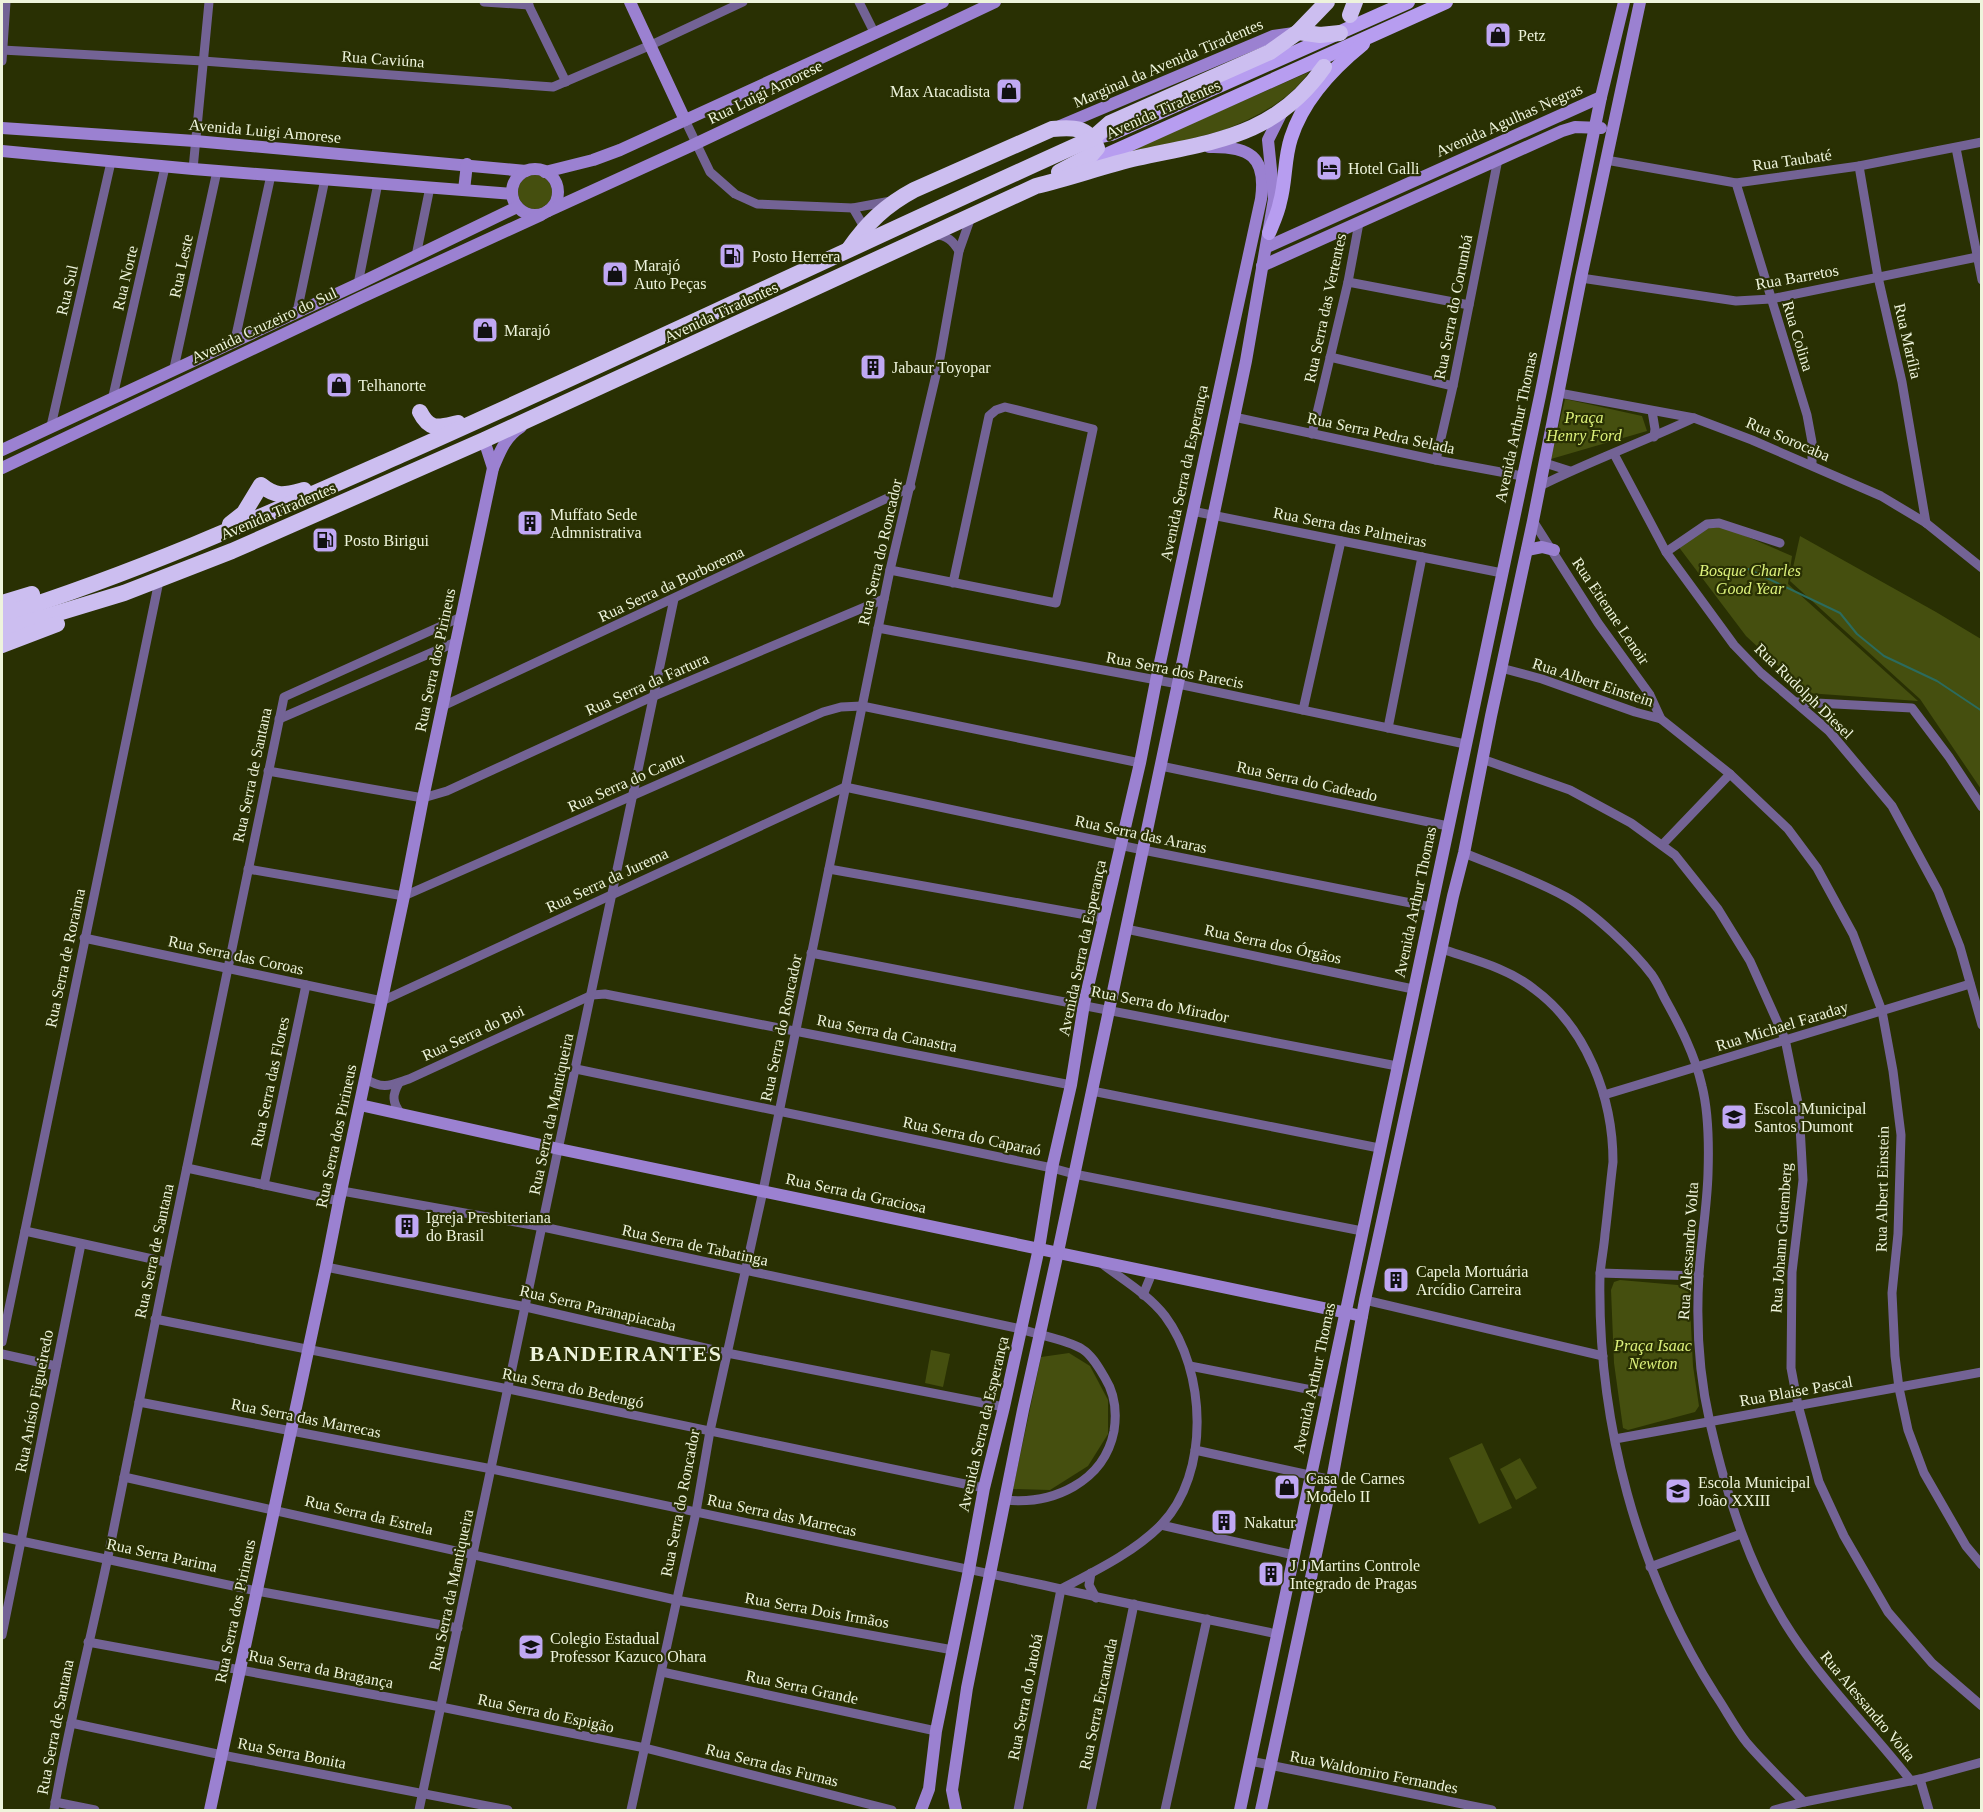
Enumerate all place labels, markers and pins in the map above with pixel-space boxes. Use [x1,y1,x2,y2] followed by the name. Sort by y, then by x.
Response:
[1483,20,1513,50] shop icon: Petz
[1518,27,1546,44] place label: Petz
[994,76,1024,106] shop icon: Max Atacadista
[890,83,990,100] place label: Max Atacadista
[1314,153,1344,183] hotel icon: Hotel Galli
[1348,160,1420,177] place label: Hotel Galli
[717,241,747,271] fuel station icon: Posto Herrera
[752,248,840,265] place label: Posto Herrera
[634,257,706,293] place label: Marajó Auto Peças
[600,259,630,289] shop icon: Marajó Auto Peças
[470,315,500,345] shop icon: Marajó
[504,322,550,340] place label: Marajó
[858,352,888,382] building icon: Jabaur Toyopar
[892,359,991,377] place label: Jabaur Toyopar
[324,370,354,400] shop icon: Telhanorte
[358,377,426,394] place label: Telhanorte
[550,506,642,541] place label: Muffato Sede Admnistrativa
[515,508,545,538] building icon: Muffato Sede Admnistrativa
[310,525,340,555] fuel station icon: Posto Birigui
[344,532,429,550] place label: Posto Birigui
[1754,1100,1867,1135] place label: Escola Municipal Santos Dumont
[1719,1102,1749,1132] school or university icon: Escola Municipal Santos Dumont
[426,1209,551,1244] place label: Igreja Presbiteriana do Brasil
[392,1211,422,1241] building icon: Igreja Presbiteriana do Brasil
[1416,1263,1528,1298] place label: Capela Mortuária Arcídio Carreira
[1381,1265,1411,1295] building icon: Capela Mortuária Arcídio Carreira
[1306,1470,1405,1505] place label: Casa de Carnes Modelo II
[1272,1472,1302,1502] shop icon: Casa de Carnes Modelo II
[1698,1474,1811,1509] place label: Escola Municipal João XXIII
[1663,1476,1693,1506] school or university icon: Escola Municipal João XXIII
[1209,1507,1239,1537] building icon: Nakatur
[1244,1514,1296,1531] place label: Nakatur
[1290,1557,1420,1593] place label: J J Martins Controle Integrado de Pragas
[1256,1559,1286,1589] building icon: J J Martins Controle Integrado de Pragas
[550,1630,706,1665] place label: Colegio Estadual Professor Kazuco Ohara
[516,1632,546,1662] school or university icon: Colegio Estadual Professor Kazuco Ohara

